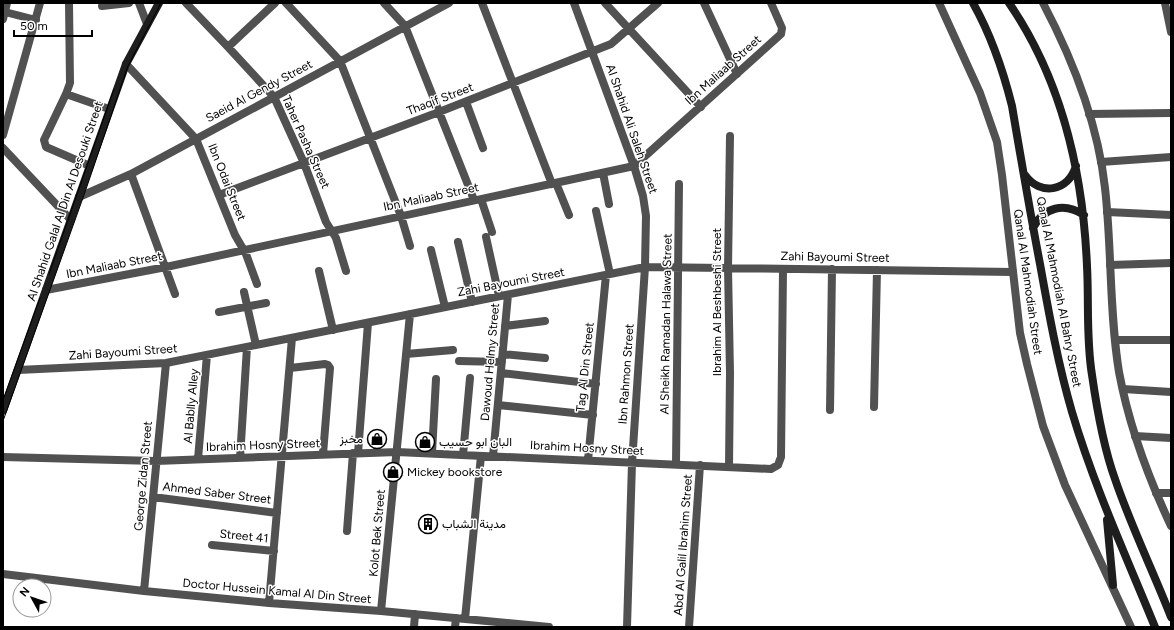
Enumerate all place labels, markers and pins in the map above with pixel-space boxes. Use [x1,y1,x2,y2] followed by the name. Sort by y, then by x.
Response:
[366,428,388,450] shop icon: مخبز
[414,431,436,453] shop icon: البان ابو حسيب
[339,432,363,447] place label: مخبز
[439,435,512,450] place label: البان ابو حسيب
[382,461,404,483] shop icon: Mickey bookstore
[407,465,503,479] place label: Mickey bookstore
[417,513,439,535] building icon: مدينة الشباب
[442,517,506,531] place label: مدينة الشباب

